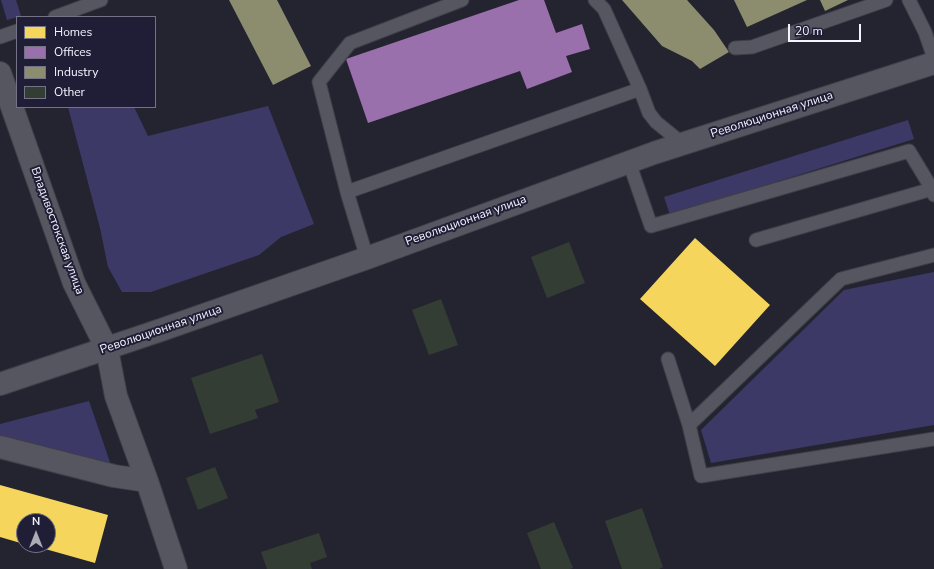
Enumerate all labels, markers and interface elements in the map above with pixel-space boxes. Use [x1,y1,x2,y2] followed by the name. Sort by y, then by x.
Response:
[16,16,156,108] legend
[790,16,863,42] scale bar
[795,23,823,39] text: 20 m
[54,24,92,40] text: Homes
[54,44,91,60] text: Offices
[54,64,98,80] text: Industry
[54,84,85,100] text: Other
[709,88,835,142] street label: Революционная улица
[27,165,87,297] street label: Владивостокская улица
[403,192,529,250] street label: Революционная улица
[98,302,224,358] street label: Революционная улица
[16,513,56,553] north arrow
[32,514,40,529] text: N

